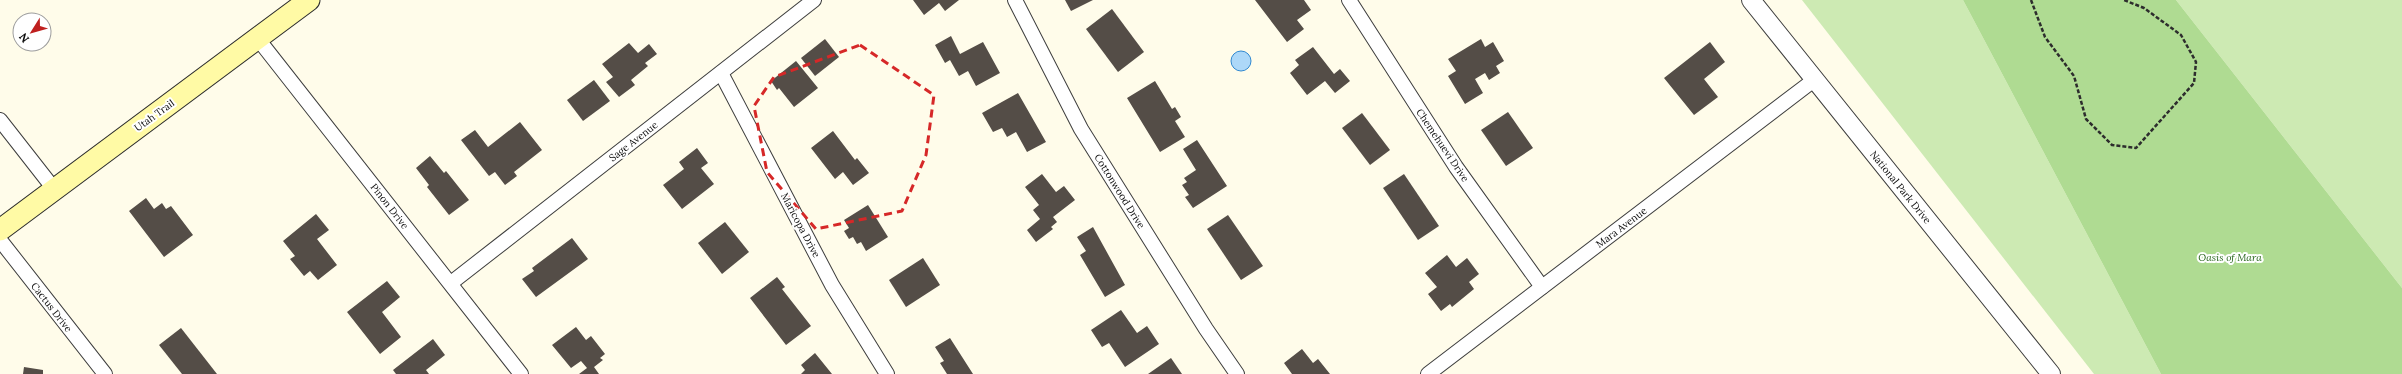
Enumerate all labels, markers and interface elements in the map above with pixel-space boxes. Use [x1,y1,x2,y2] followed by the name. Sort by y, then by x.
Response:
[12,12,52,52] north arrow
[16,30,32,46] text: N
[132,96,177,134] street label: Utah Trail
[1413,106,1472,185] street label: Chemehuevi Drive
[606,118,661,164] street label: Sage Avenue
[1867,148,1934,227] street label: National Park Drive
[1091,152,1148,232] street label: Cottonwood Drive
[368,181,412,232] street label: Pinon Drive
[778,191,823,260] street label: Maricopa Drive
[1593,204,1650,251] street label: Mara Avenue
[2198,251,2262,264] park label: Oasis of Mara
[28,280,75,335] street label: Cactus Drive

